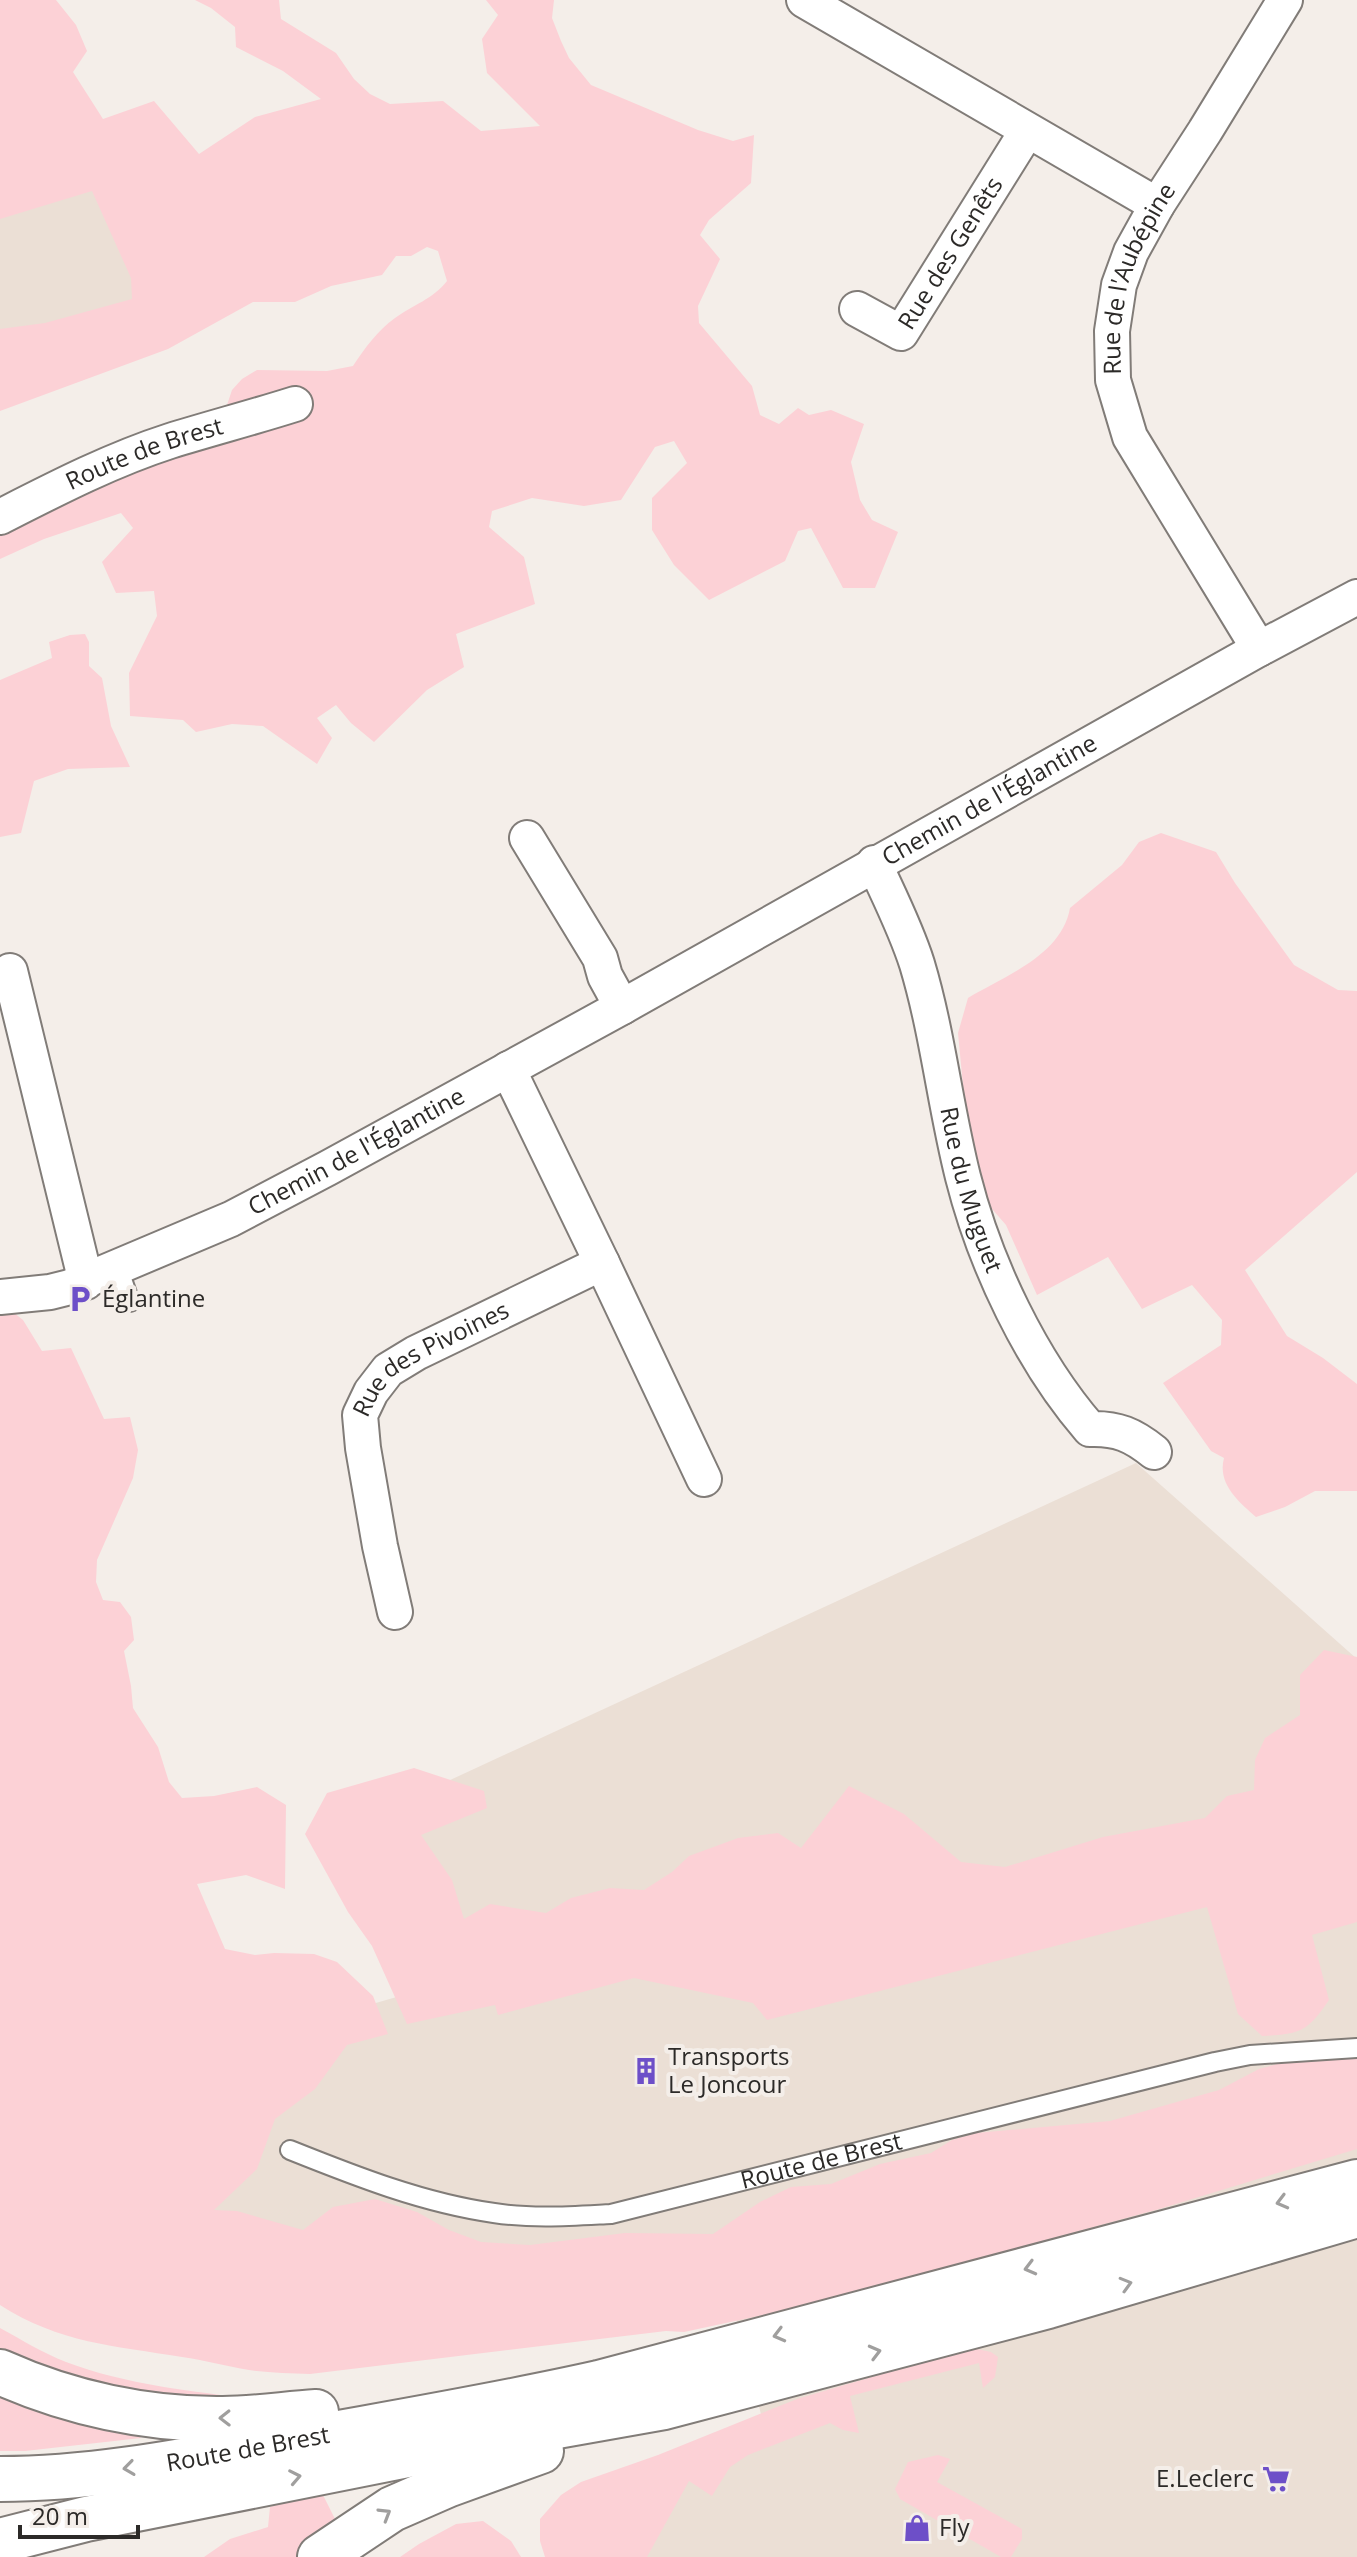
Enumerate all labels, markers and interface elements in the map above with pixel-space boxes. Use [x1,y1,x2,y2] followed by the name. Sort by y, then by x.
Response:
[889,170,1010,335] street label: Rue des Genêts
[1094,176,1182,375] street label: Rue de l'Aubépine
[60,408,226,497] street label: Route de Brest
[875,726,1102,873] street label: Chemin de l'Églantine
[242,1078,470,1222] street label: Chemin de l'Églantine
[933,1104,1011,1277] street label: Rue du Muguet
[102,1281,205,1314] place label: Églantine
[65,1284,95,1314] parking icon: Églantine
[344,1293,514,1422] street label: Rue des Pivoines
[668,2039,789,2100] place label: Transports Le Joncour
[631,2056,661,2086] building icon: Transports Le Joncour
[737,2123,905,2196] street label: Route de Brest
[1275,2193,1289,2209] one-way arrow
[1024,2259,1038,2276] one-way arrow
[1118,2277,1132,2294] one-way arrow
[772,2326,786,2342] one-way arrow
[867,2345,881,2361] one-way arrow
[218,2410,230,2427] one-way arrow
[164,2417,332,2478] street label: Route de Brest
[122,2459,136,2476] one-way arrow
[1156,2461,1254,2494] place label: E.Leclerc
[1261,2464,1291,2494] supermarket icon: E.Leclerc
[288,2470,302,2487] one-way arrow
[20,2489,138,2539] scale bar
[32,2499,88,2532] text: 20 m
[376,2508,390,2524] one-way arrow
[939,2510,970,2543] place label: Fly
[902,2513,932,2543] shop icon: Fly

